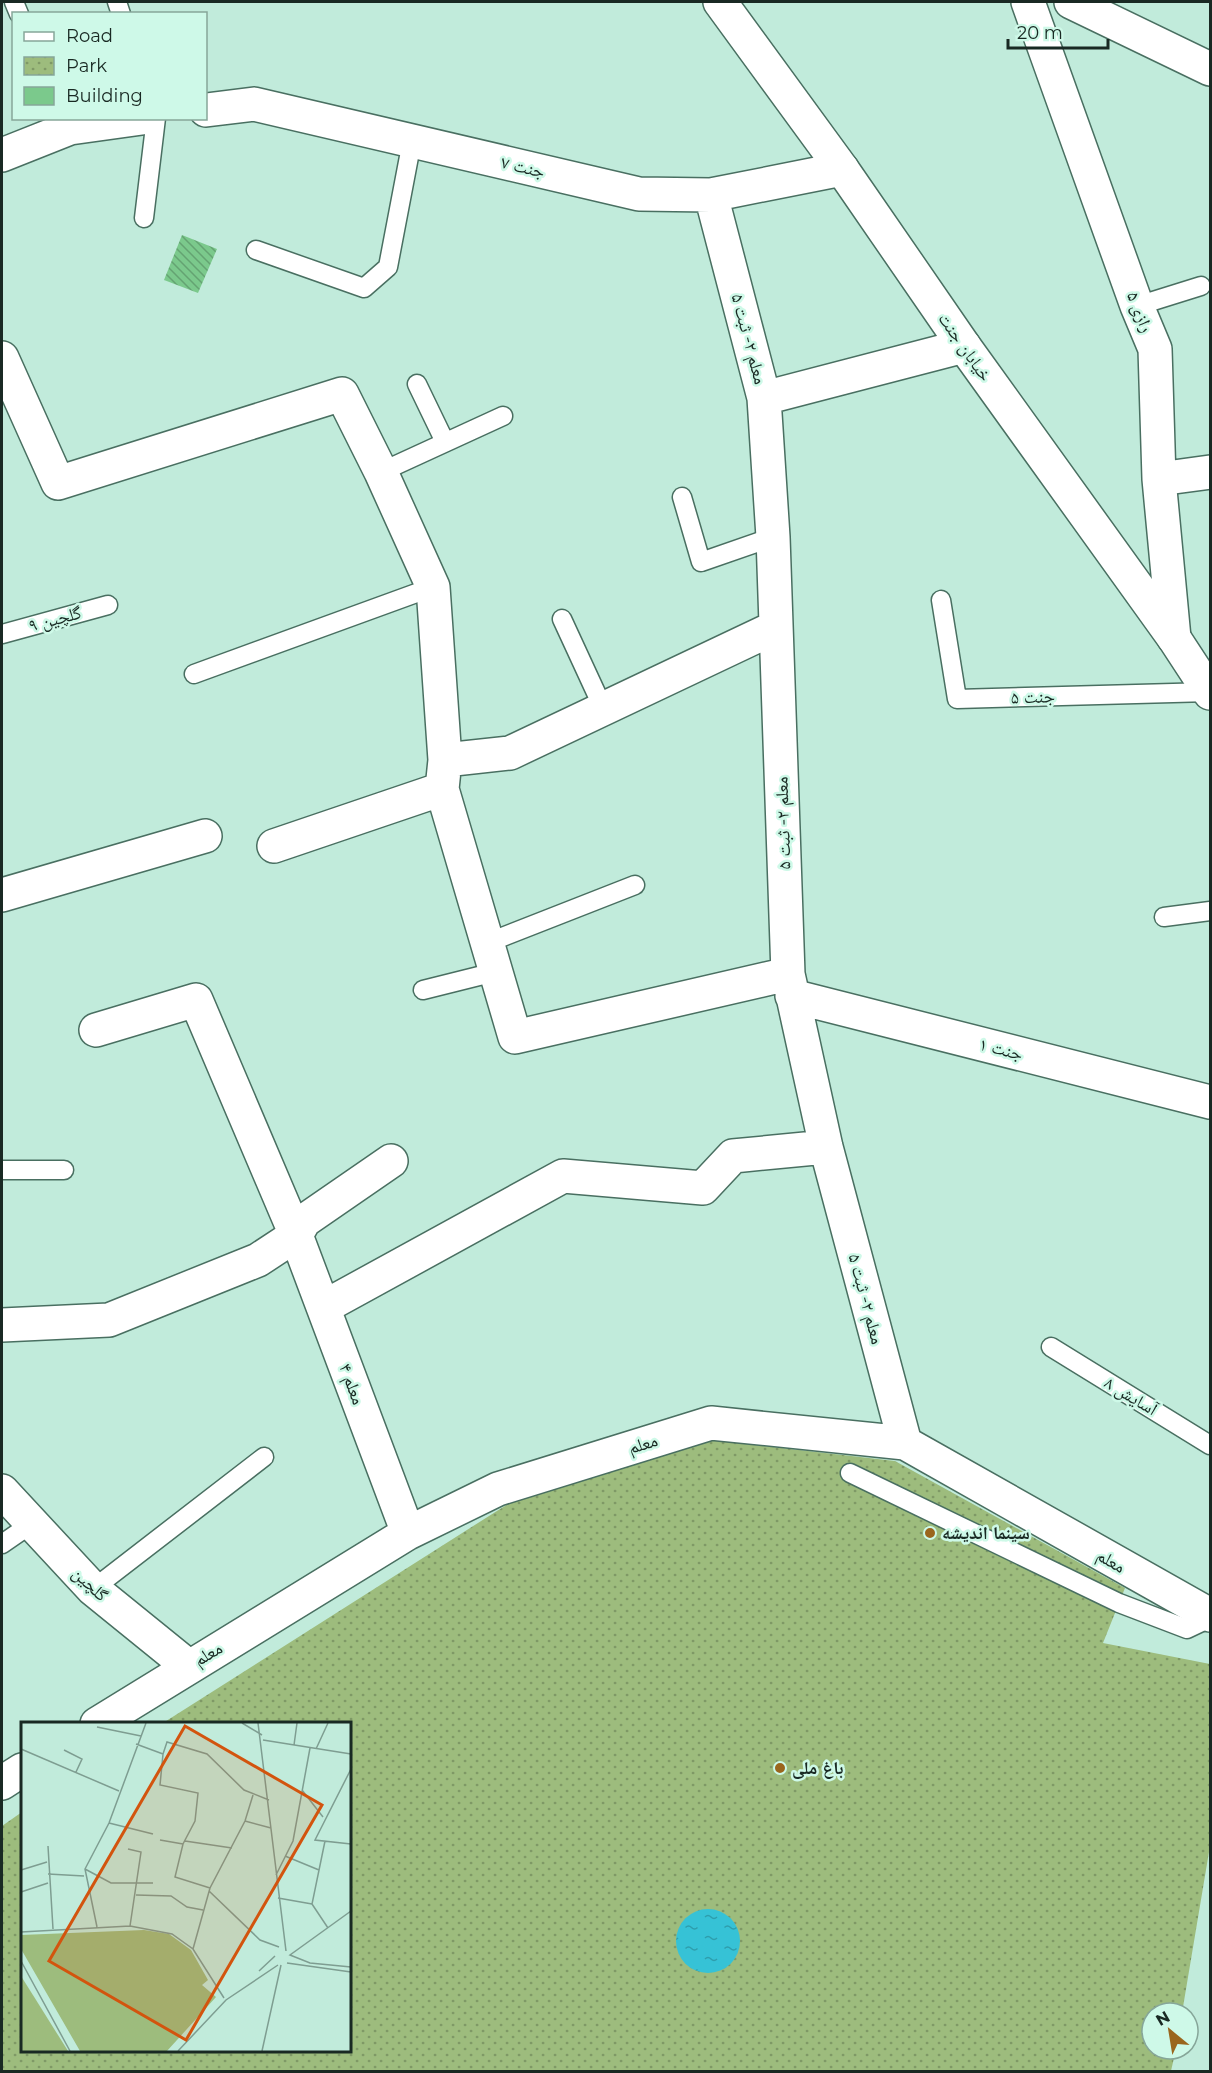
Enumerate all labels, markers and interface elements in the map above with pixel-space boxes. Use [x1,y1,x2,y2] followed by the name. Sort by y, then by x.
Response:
[12,12,207,120] legend
[1008,12,1108,50] scale bar
[1017,22,1063,44] text: 20 m
[66,25,113,47] text: Road
[66,55,107,77] text: Park
[66,85,143,107] text: Building
[499,151,547,183] street label: جنت ۷
[1122,288,1158,336] street label: رازی ۵
[725,291,772,387] street label: معلم ۲- ثبت ۵
[933,308,997,386] street label: خیابان جنت
[26,601,84,637] street label: گلچین ۹
[1011,685,1055,709] street label: جنت ۵
[770,776,797,870] street label: معلم ۲- ثبت ۵
[977,1033,1025,1065] street label: جنت ۱
[842,1251,889,1347] street label: معلم ۲- ثبت ۵
[333,1360,370,1408] street label: معلم ۴
[1100,1372,1162,1421] street label: آسایش ۸
[626,1429,661,1460] street label: معلم
[942,1522,1030,1544] place label: سینما اندیشه
[923,1526,937,1540] marker: سینما اندیشه
[1092,1544,1129,1579] street label: معلم
[68,1562,113,1606] street label: گلچین
[190,1637,227,1672] street label: معلم
[21,1722,351,2052] inset map
[792,1757,843,1779] place label: باغ ملی
[773,1761,787,1775] marker: باغ ملی
[1140,2001,1200,2061] north arrow
[1152,2007,1173,2030] text: N

